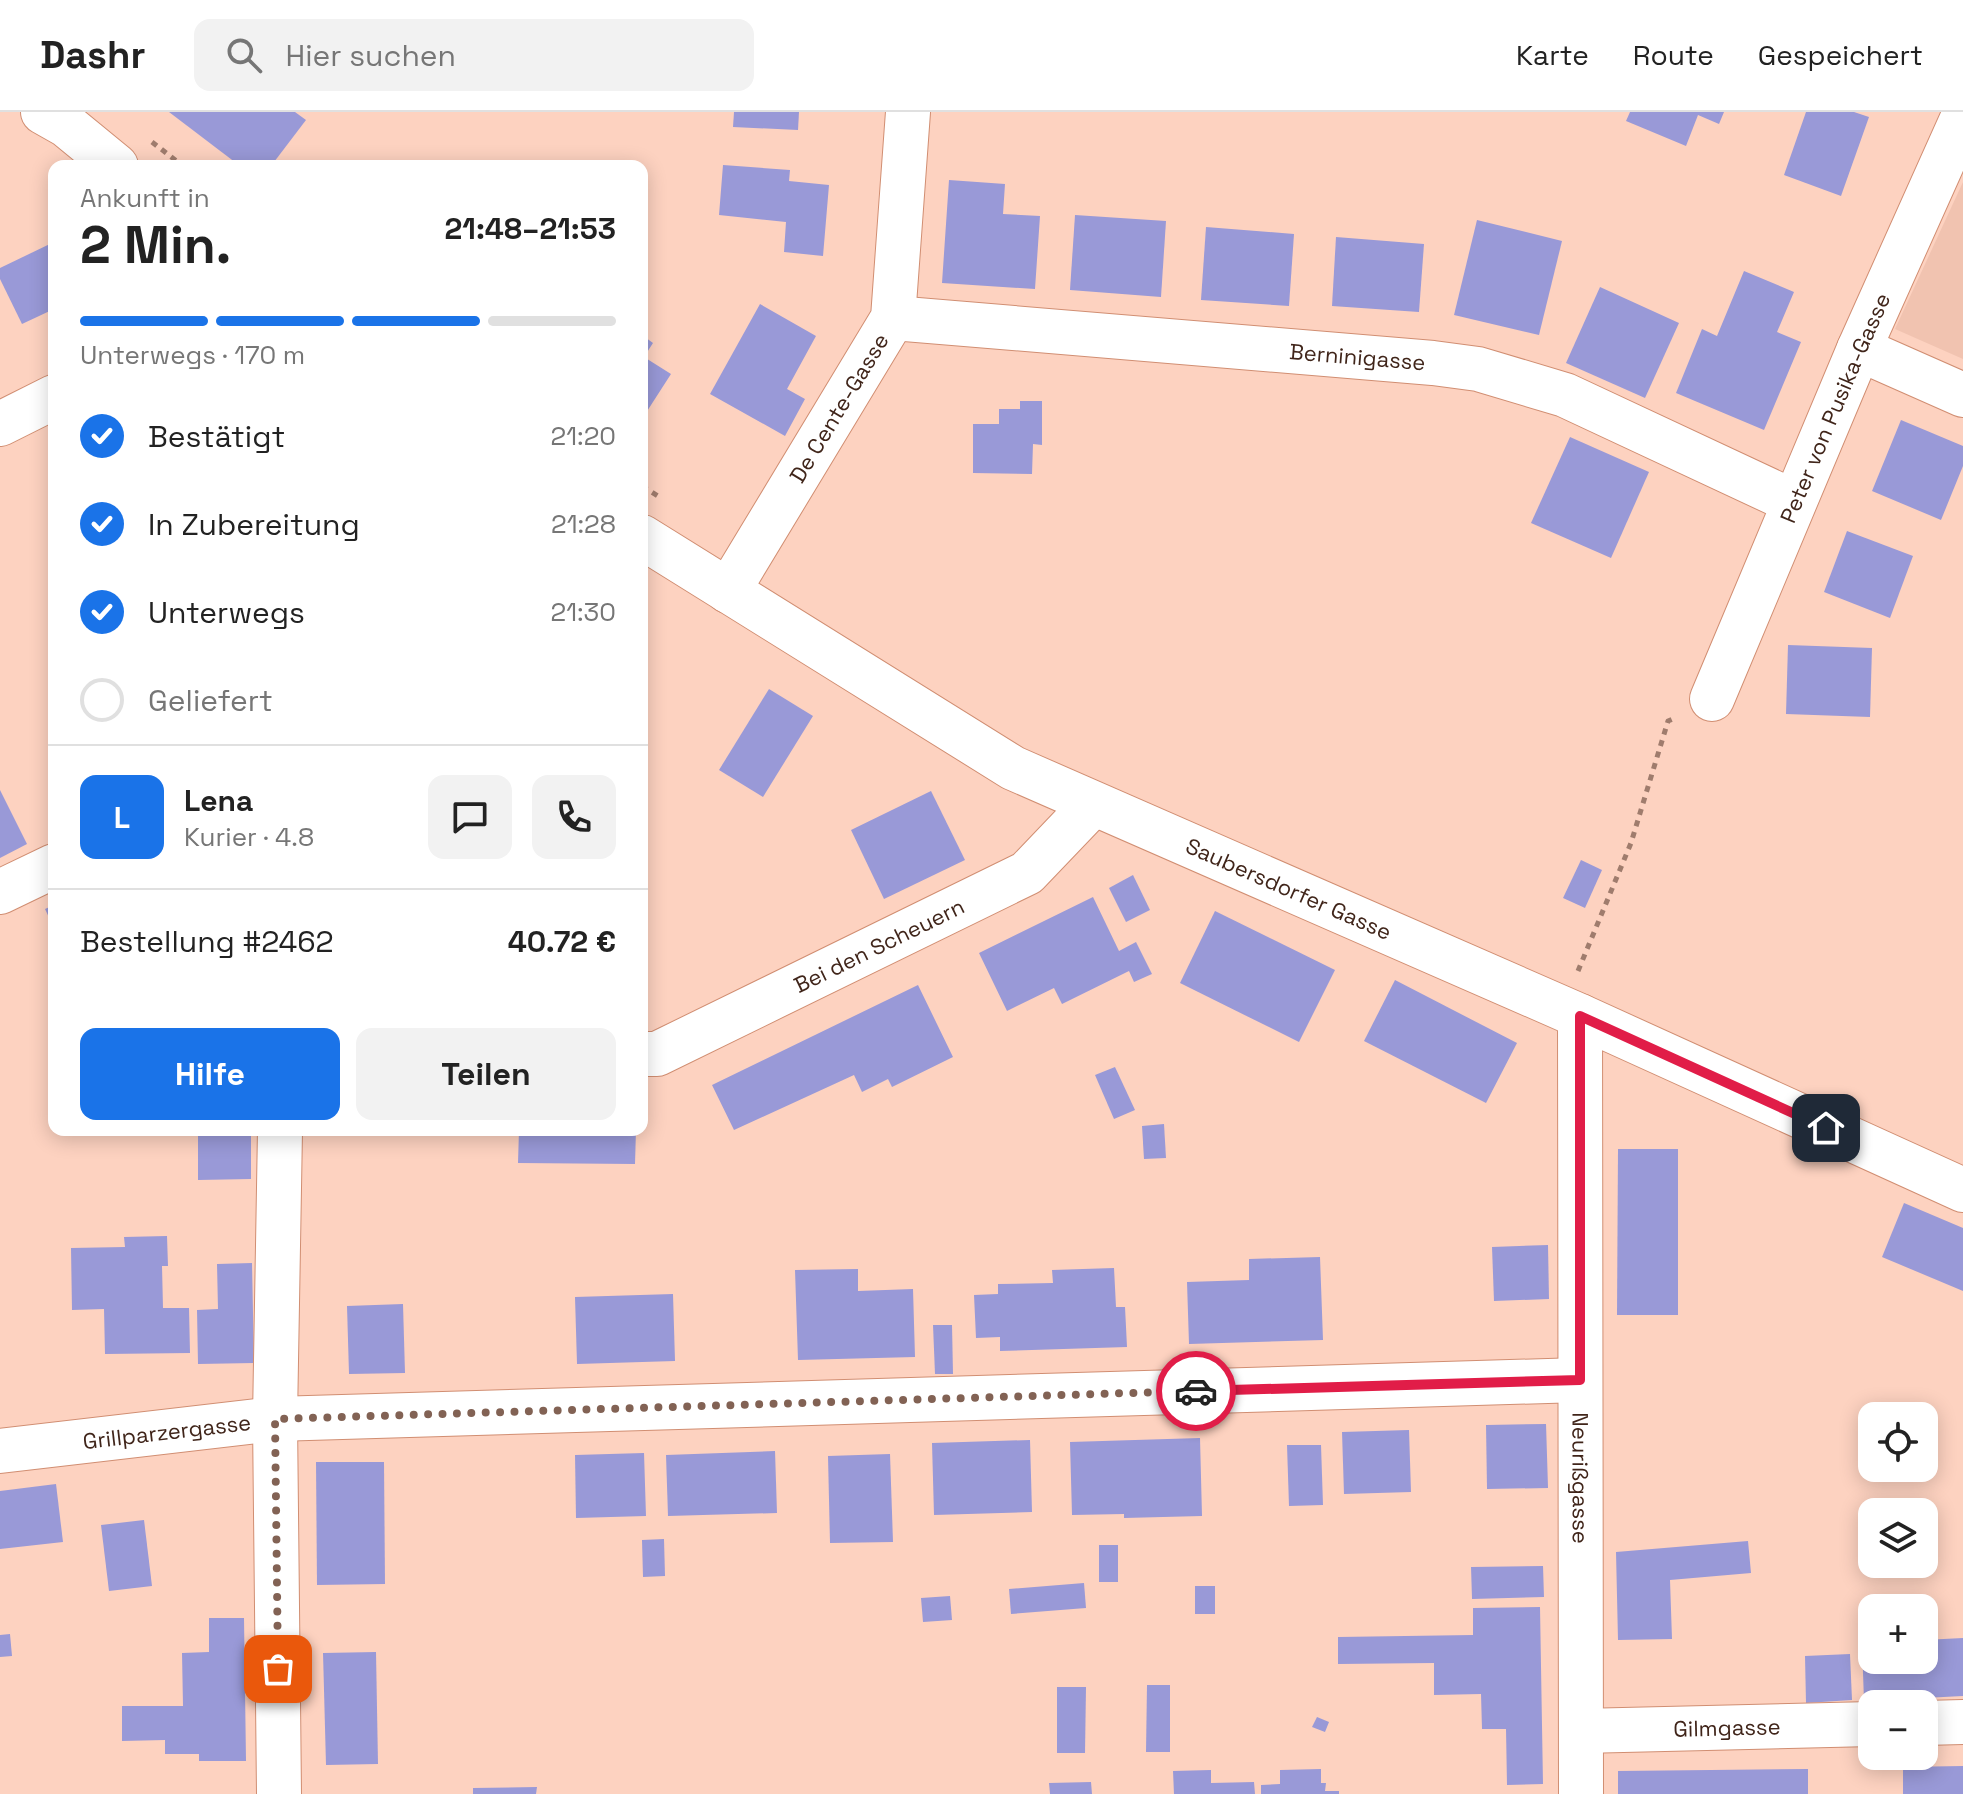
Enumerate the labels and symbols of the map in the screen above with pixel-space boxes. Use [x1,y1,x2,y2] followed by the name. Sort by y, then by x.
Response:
[1774,288,1896,527] street label: Peter von Pusika-Gasse
[783,328,895,488] street label: De Cente-Gasse
[1288,337,1427,376] street label: Berninigasse
[1182,831,1396,946] street label: Saubersdorfer Gasse
[789,892,969,999] street label: Bei den Scheuern
[1792,1094,1860,1162] pin
[1156,1351,1236,1431] courier
[81,1408,252,1455] street label: Grillparzergasse
[1567,1412,1595,1544] street label: Neurißgasse
[244,1635,312,1703] pin
[1673,1712,1781,1743] street label: Gilmgasse

